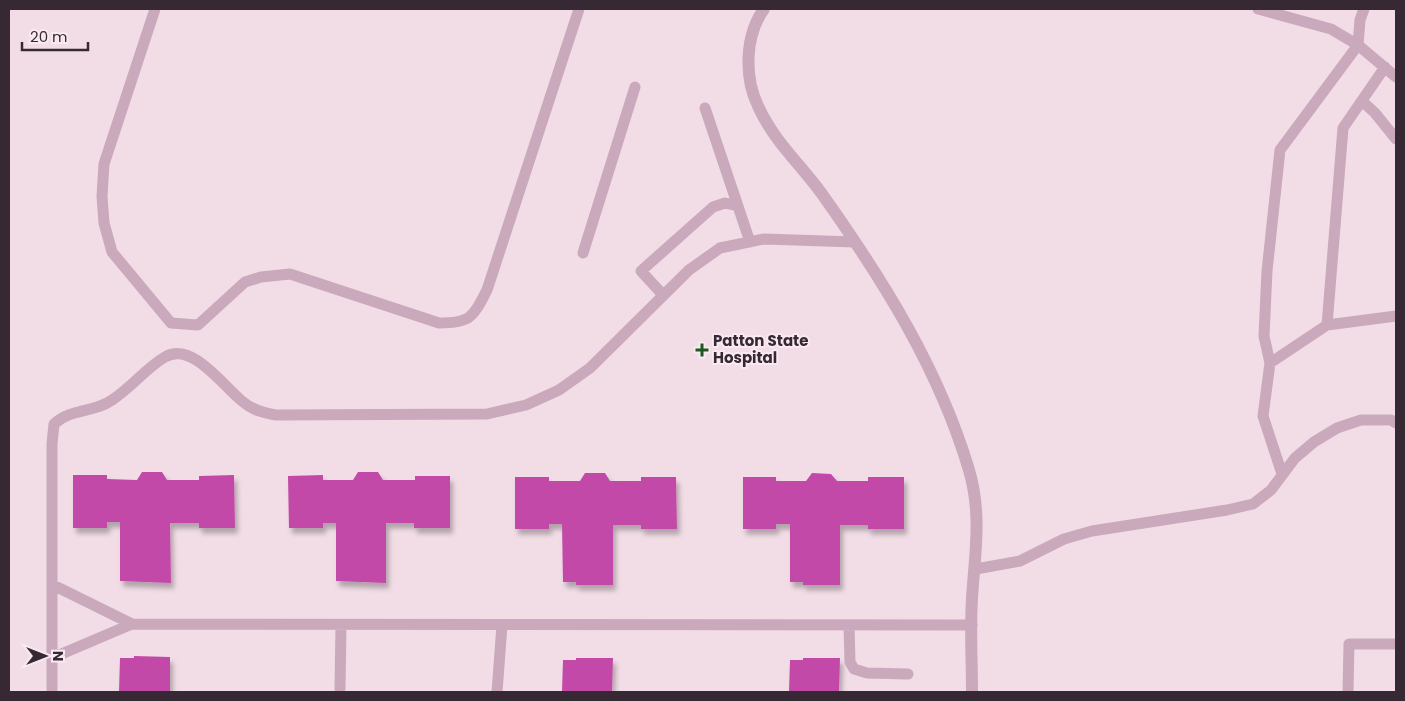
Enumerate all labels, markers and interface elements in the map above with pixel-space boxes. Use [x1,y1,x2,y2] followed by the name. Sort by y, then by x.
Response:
[22,20,89,52] scale bar
[30,26,68,47] text: 20 m
[713,330,808,368] place label: Patton State Hospital
[695,343,709,357] marker: Patton State Hospital
[20,631,70,681] north arrow
[48,651,68,661] text: N

